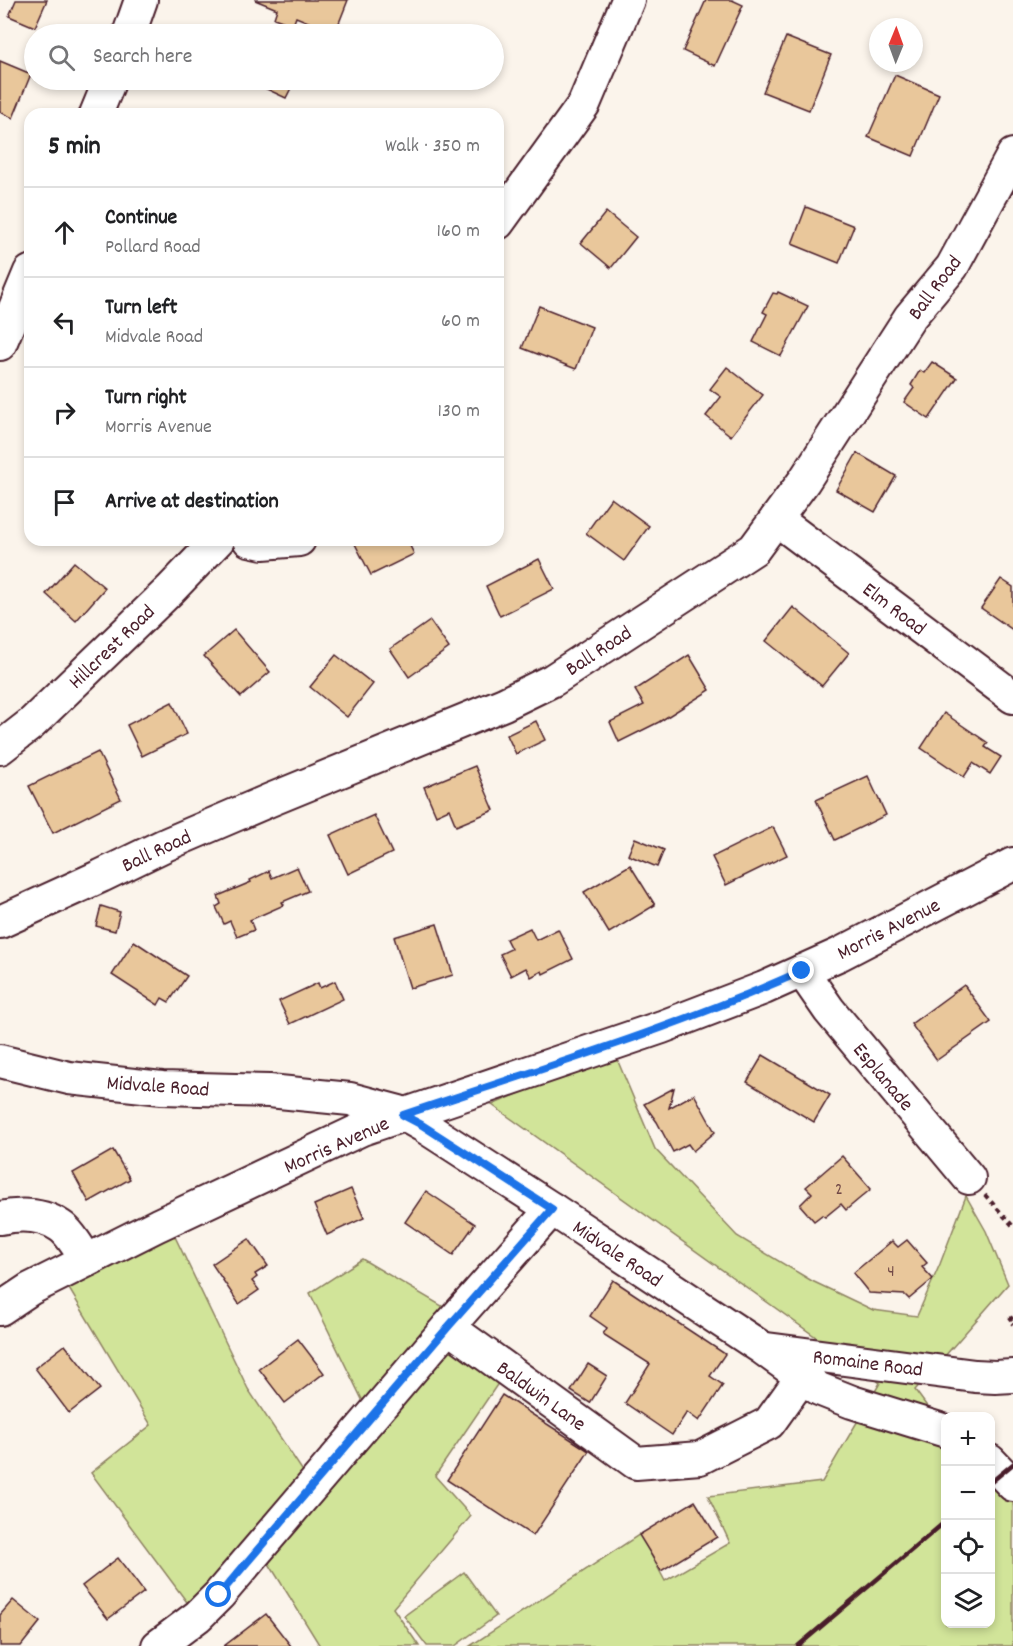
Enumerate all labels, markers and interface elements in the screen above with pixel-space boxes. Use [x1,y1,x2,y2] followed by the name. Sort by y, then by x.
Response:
[869,18,923,72] north arrow
[24,24,504,90] search box
[45,41,78,74] icon: search
[93,42,192,73] text: Search here
[48,129,101,166] text: 5 min
[385,133,480,161] text: Walk · 350 m
[105,203,177,234] text: Continue
[48,216,81,249] icon: ahead
[437,218,480,246] text: 160 m
[105,234,201,262] text: Pollard Road
[902,250,971,327] street label: Ball Road
[105,293,177,324] text: Turn left
[48,306,81,339] icon: left
[441,308,480,336] text: 60 m
[105,324,203,352] text: Midvale Road
[105,383,187,414] text: Turn right
[48,396,81,429] icon: right
[438,398,480,426] text: 130 m
[105,414,212,442] text: Morris Avenue
[48,486,81,519] icon: arrive
[105,487,279,518] text: Arrive at destination
[855,576,931,644] street label: Elm Road
[63,599,163,697] street label: Hillcrest Road
[560,620,639,685] street label: Ball Road
[117,824,197,882] street label: Ball Road
[833,892,946,970] street label: Morris Avenue
[788,957,814,983] route end
[844,1037,919,1119] street label: Esplanade
[105,1069,210,1107] street label: Midvale Road
[280,1110,395,1183] street label: Morris Avenue
[835,1178,843,1203] house number: 2
[565,1214,667,1297] street label: Midvale Road
[887,1260,895,1285] house number: 4
[811,1343,924,1387] street label: Romaine Road
[489,1355,591,1440] street label: Baldwin Lane
[941,1412,995,1628] map controls
[941,1412,995,1466] button: +
[941,1466,995,1520] button: −
[941,1520,995,1574] button: locate
[941,1574,995,1628] button: layers
[205,1581,231,1607] route start

